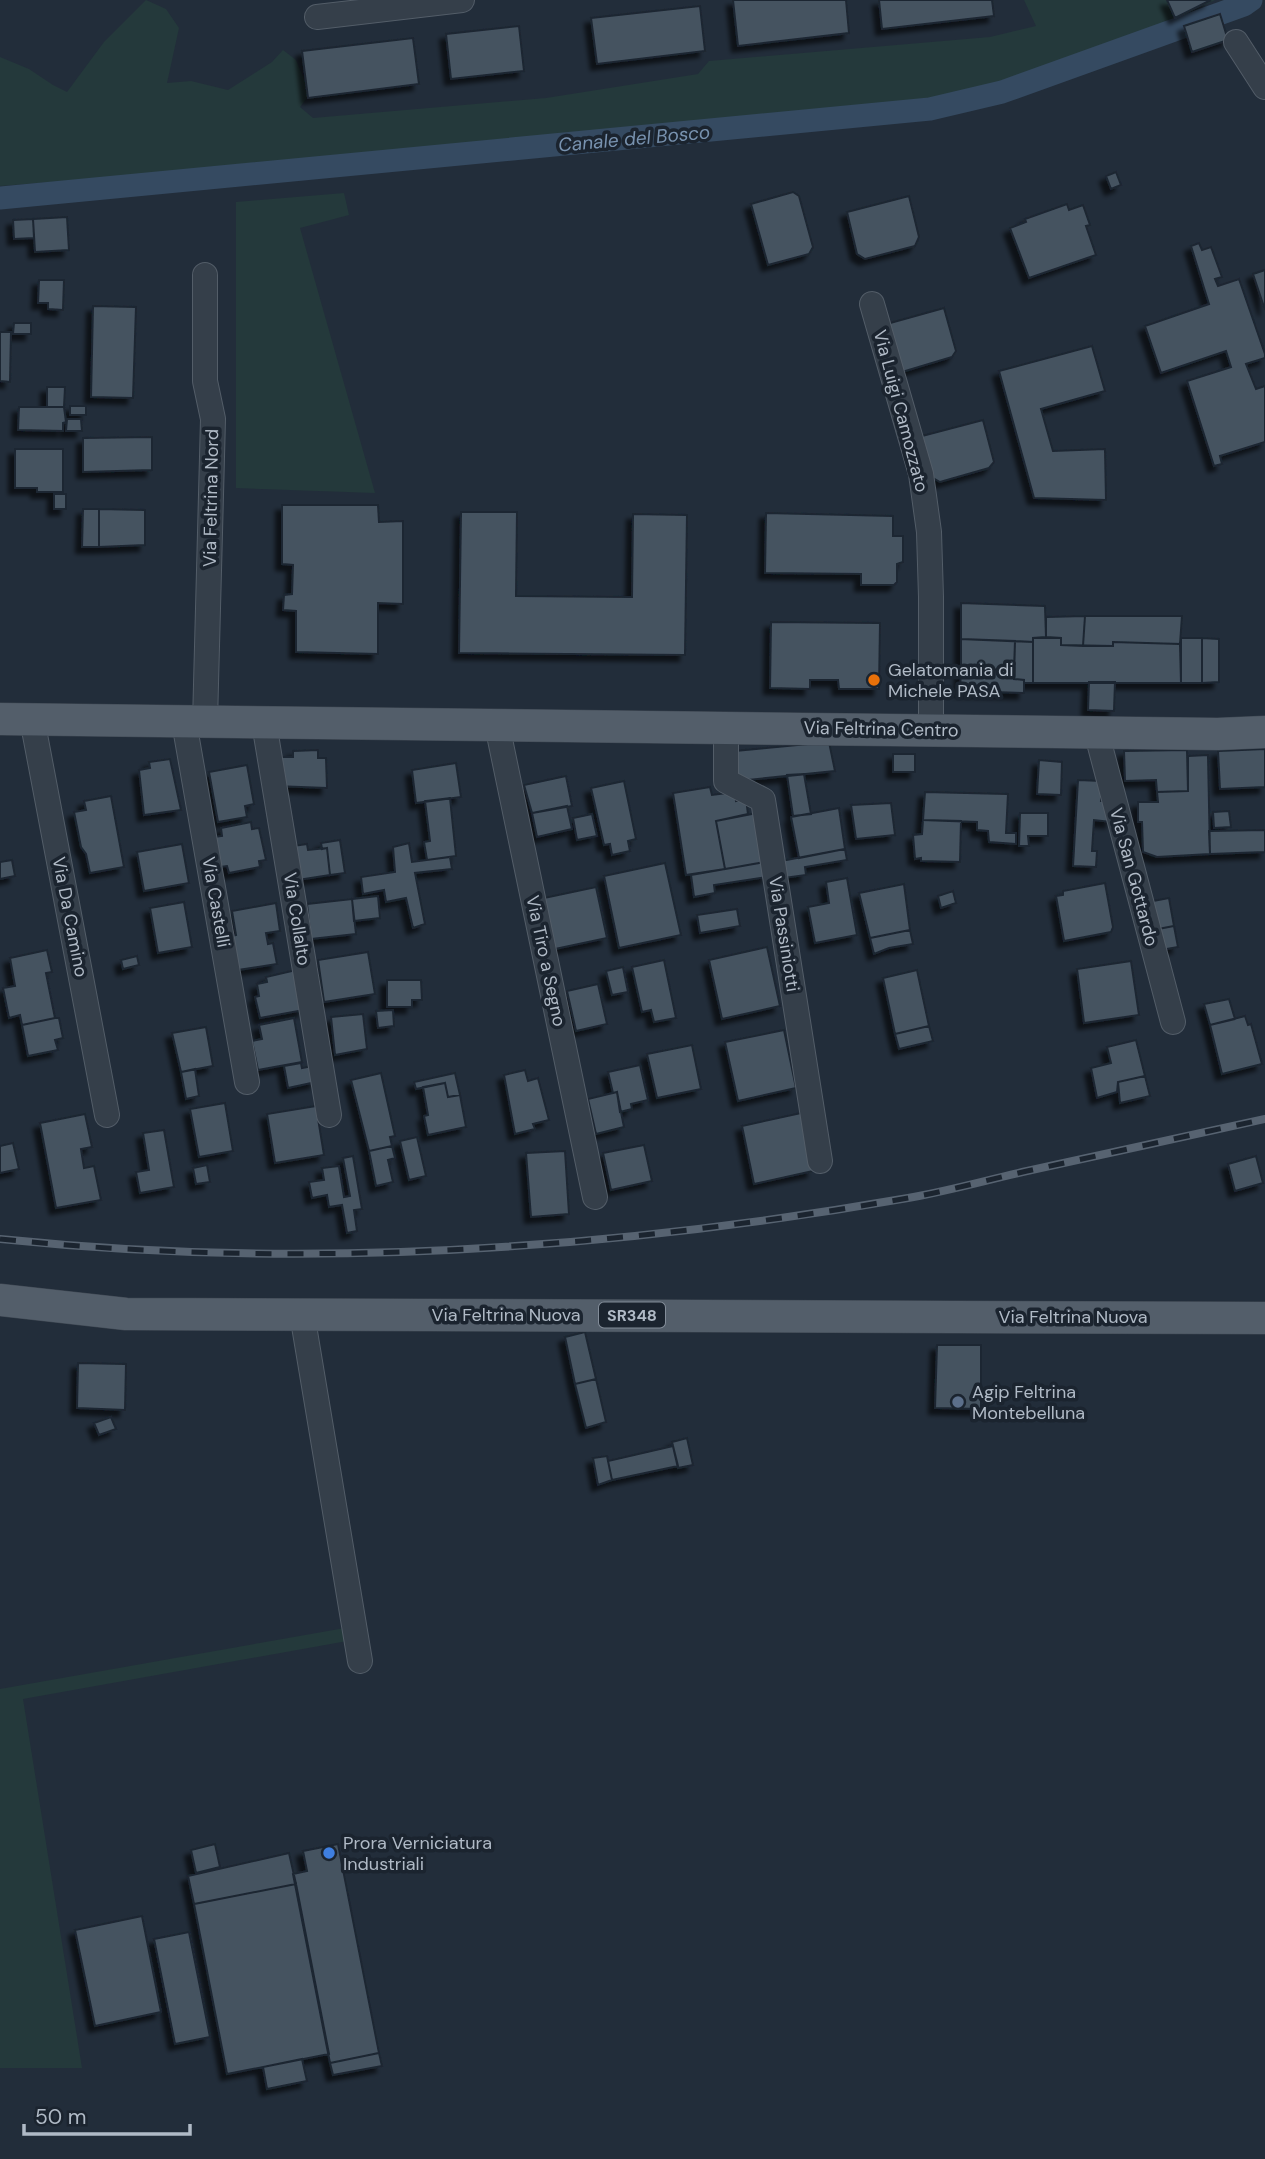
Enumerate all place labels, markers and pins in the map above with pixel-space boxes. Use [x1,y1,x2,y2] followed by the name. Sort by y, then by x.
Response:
[888,658,1014,703] place label: Gelatomania di Michele PASA
[866,672,882,688] marker: Gelatomania di Michele PASA
[972,1380,1085,1425] place label: Agip Feltrina Montebelluna
[950,1394,966,1410] marker: Agip Feltrina Montebelluna
[343,1831,492,1876] place label: Prora Verniciatura Industriali
[321,1845,337,1861] marker: Prora Verniciatura Industriali

